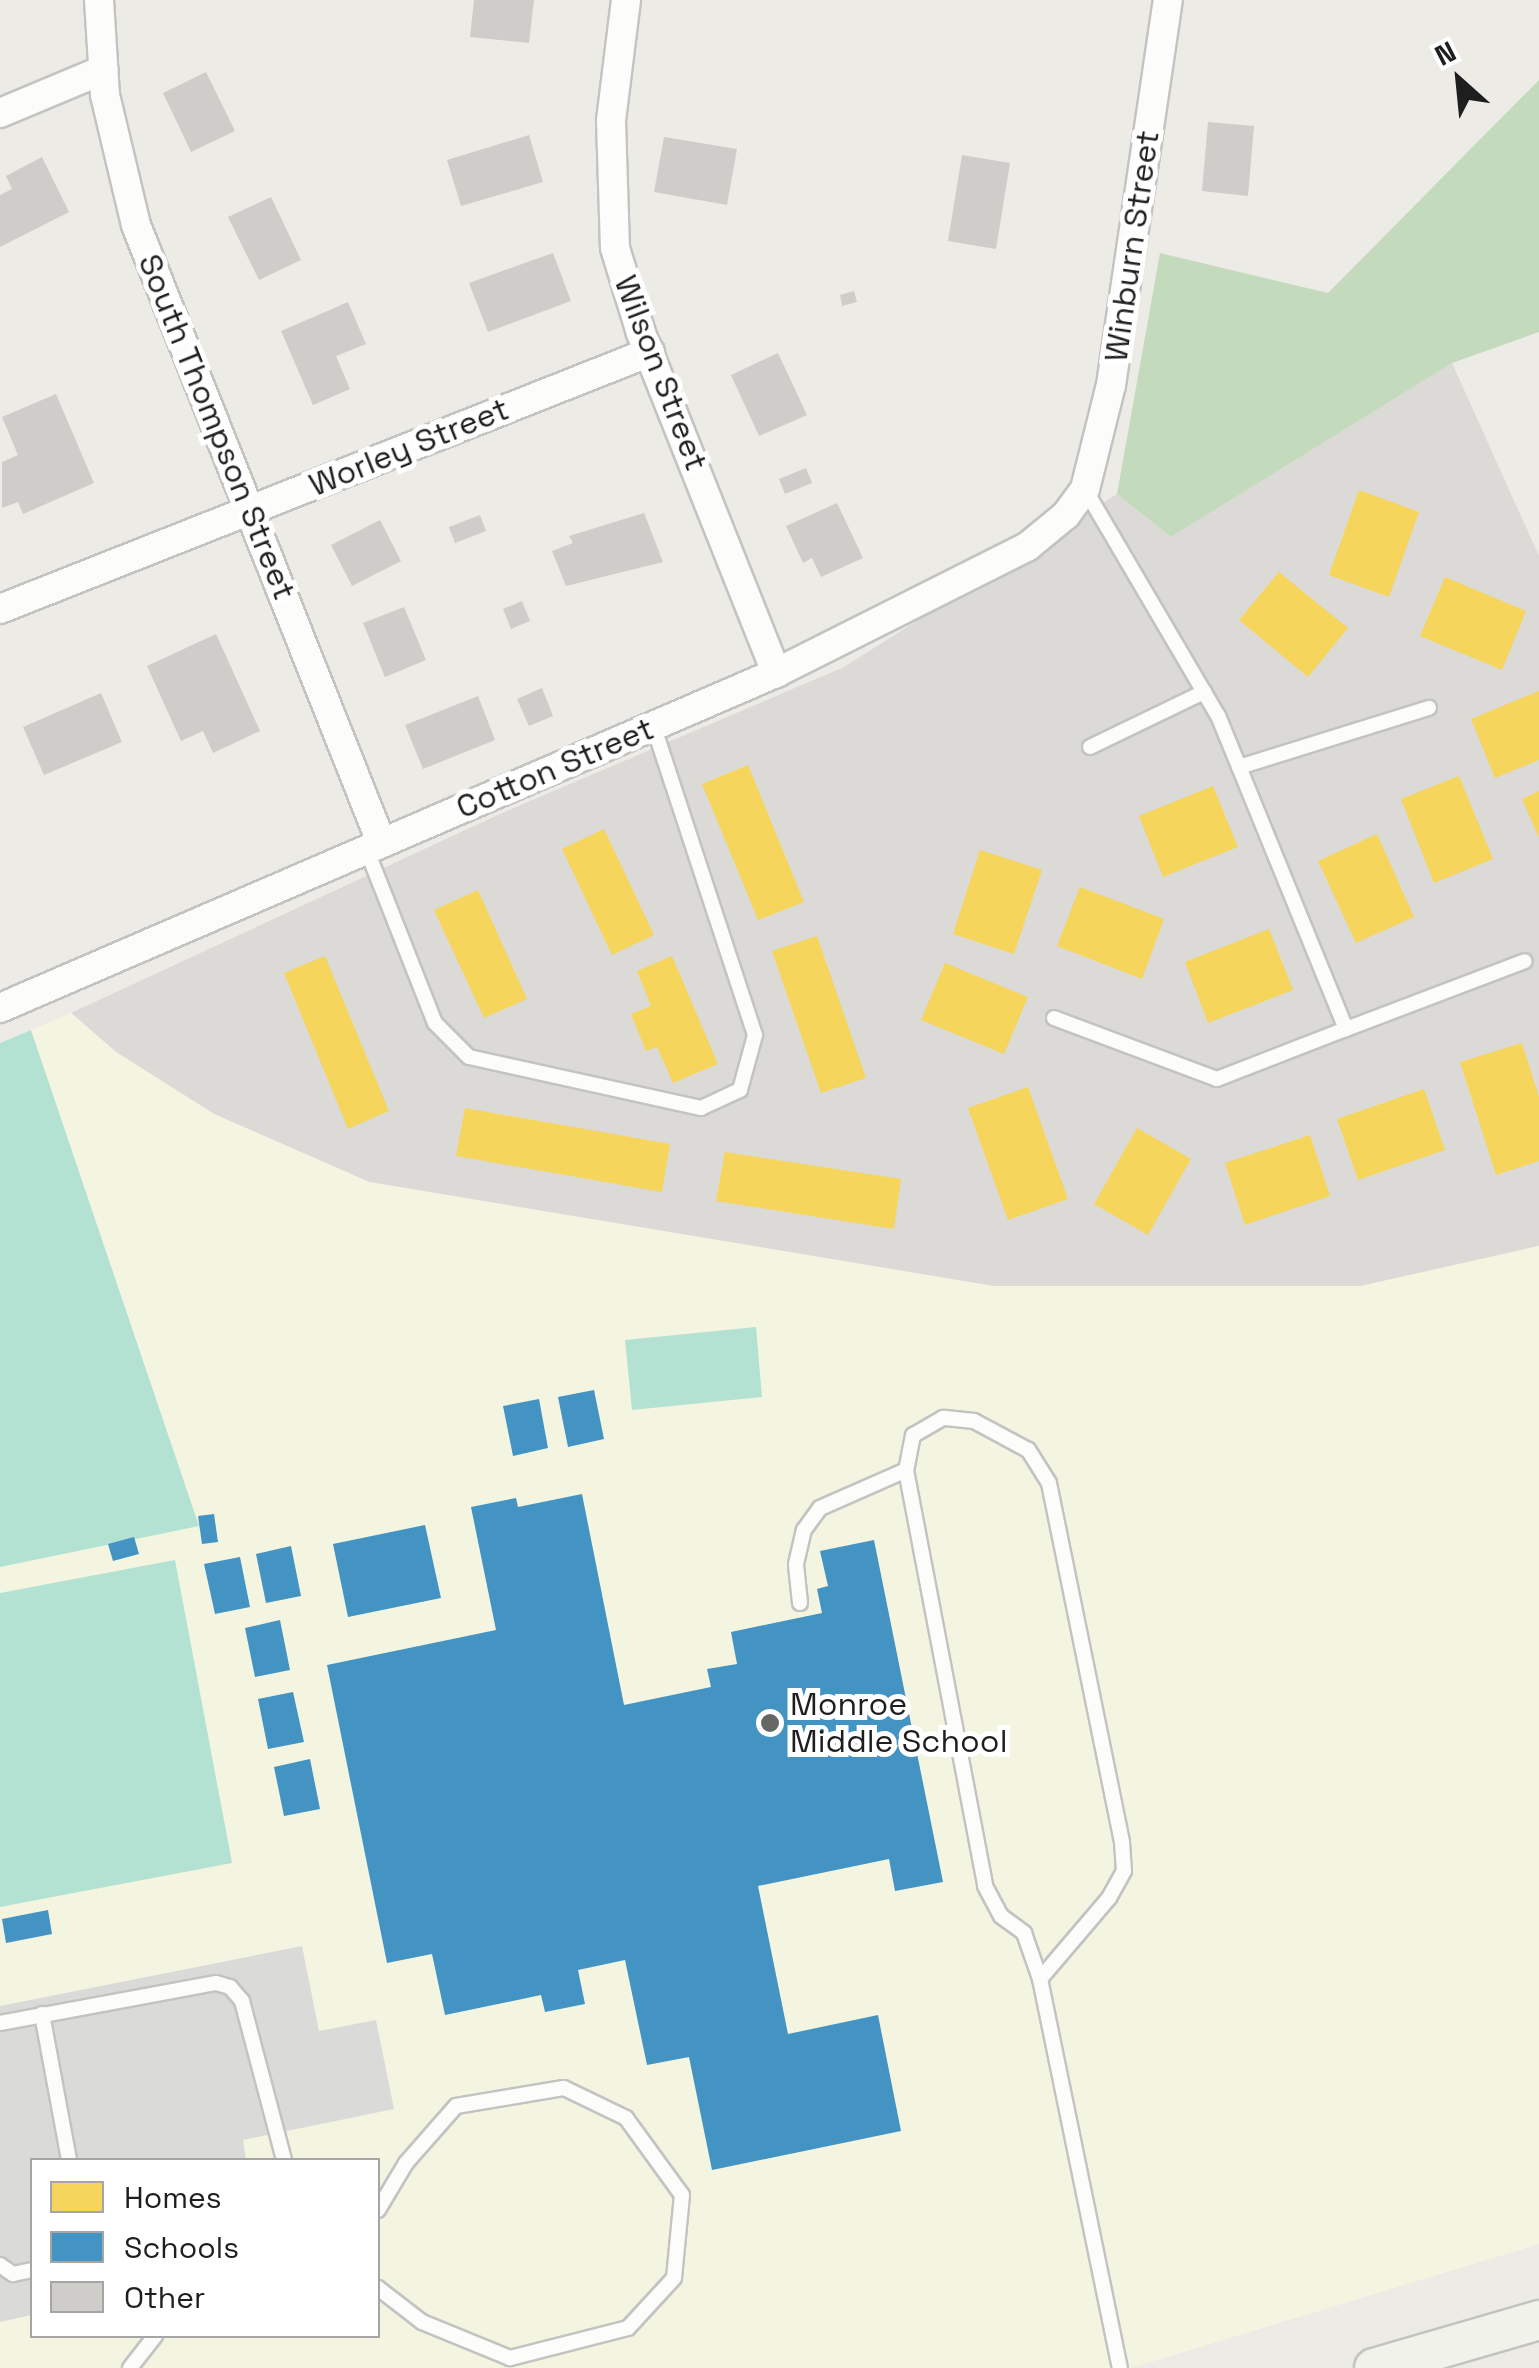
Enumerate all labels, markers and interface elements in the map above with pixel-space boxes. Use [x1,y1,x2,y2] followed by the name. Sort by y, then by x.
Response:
[1409,30,1509,130] north arrow
[1429,33,1462,74] text: N
[1097,128,1167,364] street label: Winburn Street
[130,248,304,606] street label: South Thompson Street
[606,270,716,476] street label: Wilson Street
[304,390,514,504] street label: Worley Street
[450,709,660,827] street label: Cotton Street
[790,1686,1008,1761] place label: Monroe Middle School
[759,1712,781,1734] marker: Monroe Middle School
[30,2158,380,2338] legend
[124,2178,222,2217] text: Homes
[124,2228,239,2267] text: Schools
[124,2278,205,2317] text: Other

